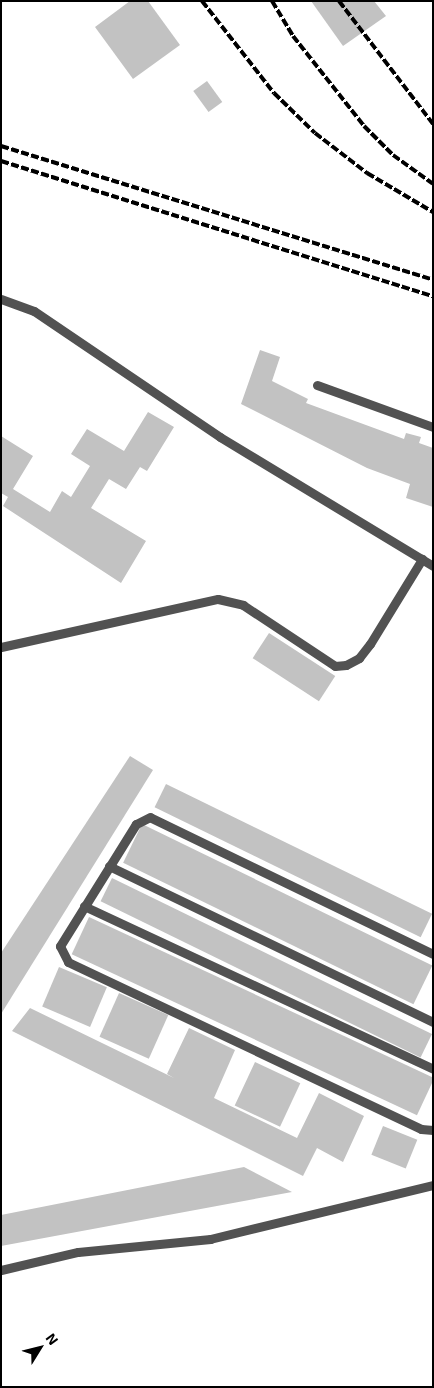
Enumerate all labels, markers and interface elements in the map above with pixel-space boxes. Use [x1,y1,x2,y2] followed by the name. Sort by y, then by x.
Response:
[15,1323,65,1373] north arrow
[43,1330,62,1348] text: N

